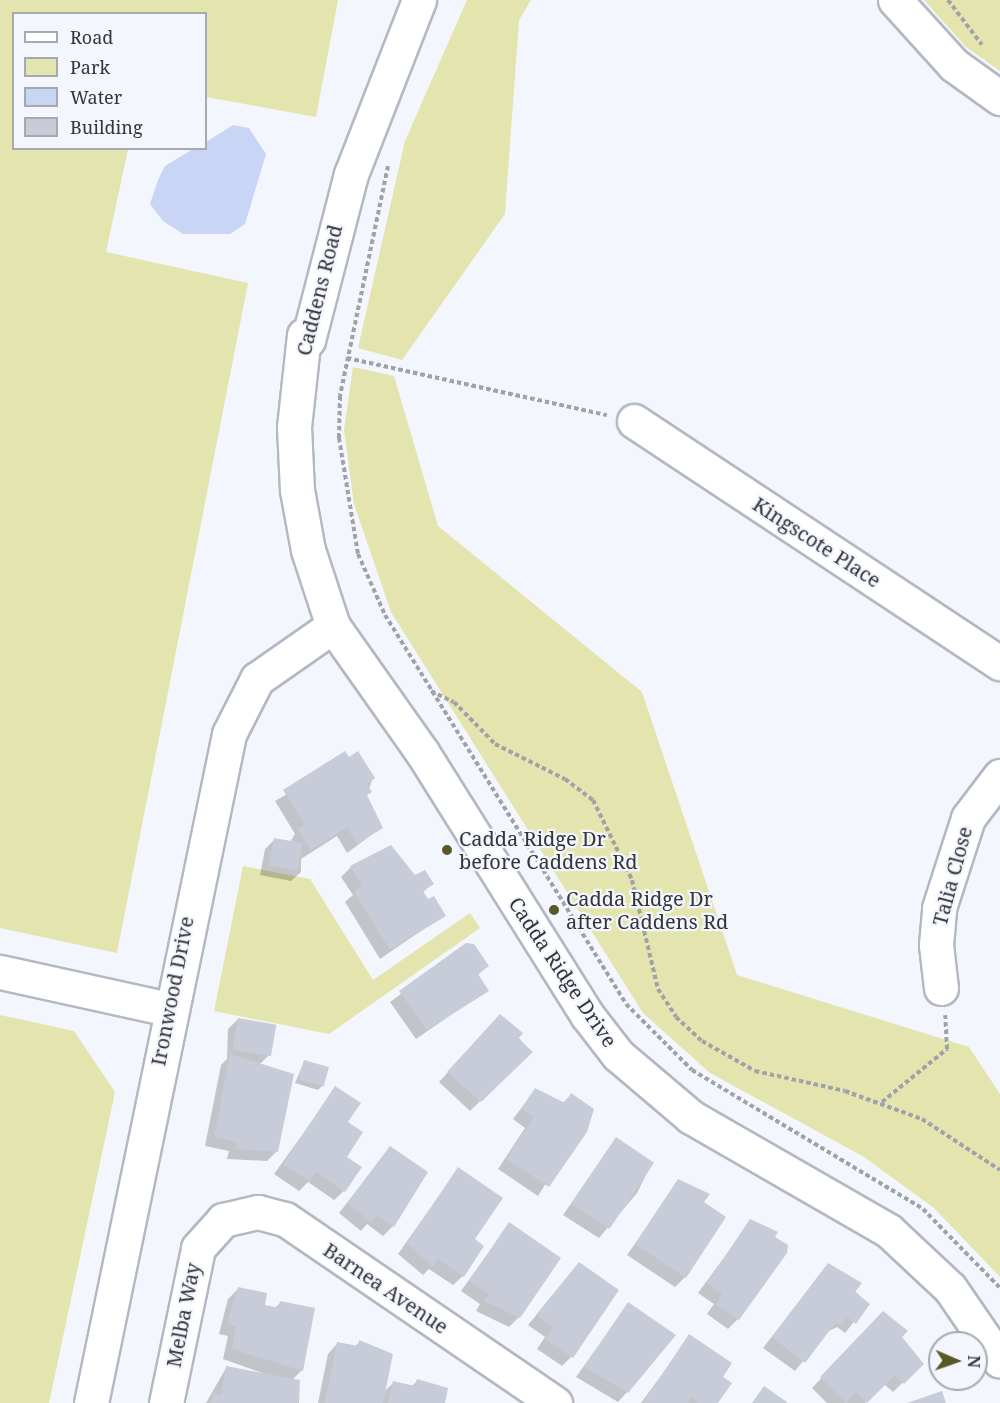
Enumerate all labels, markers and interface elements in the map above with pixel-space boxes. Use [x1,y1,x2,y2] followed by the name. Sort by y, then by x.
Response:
[12,12,207,150] legend
[70,25,113,49] text: Road
[70,55,110,79] text: Park
[70,85,122,109] text: Water
[70,115,143,139] text: Building
[291,222,347,358] street label: Caddens Road
[749,492,885,592] street label: Kingscote Place
[927,824,977,928] street label: Talia Close
[459,826,638,873] place label: Cadda Ridge Dr before Caddens Rd
[440,843,454,857] marker: Cadda Ridge Dr before Caddens Rd
[566,886,728,933] place label: Cadda Ridge Dr after Caddens Rd
[504,892,622,1052] street label: Cadda Ridge Drive
[547,903,561,917] marker: Cadda Ridge Dr after Caddens Rd
[146,914,198,1068] street label: Ironwood Drive
[319,1237,453,1339] street label: Barnea Avenue
[161,1261,205,1369] street label: Melba Way
[928,1331,988,1391] north arrow
[963,1355,985,1368] text: N

